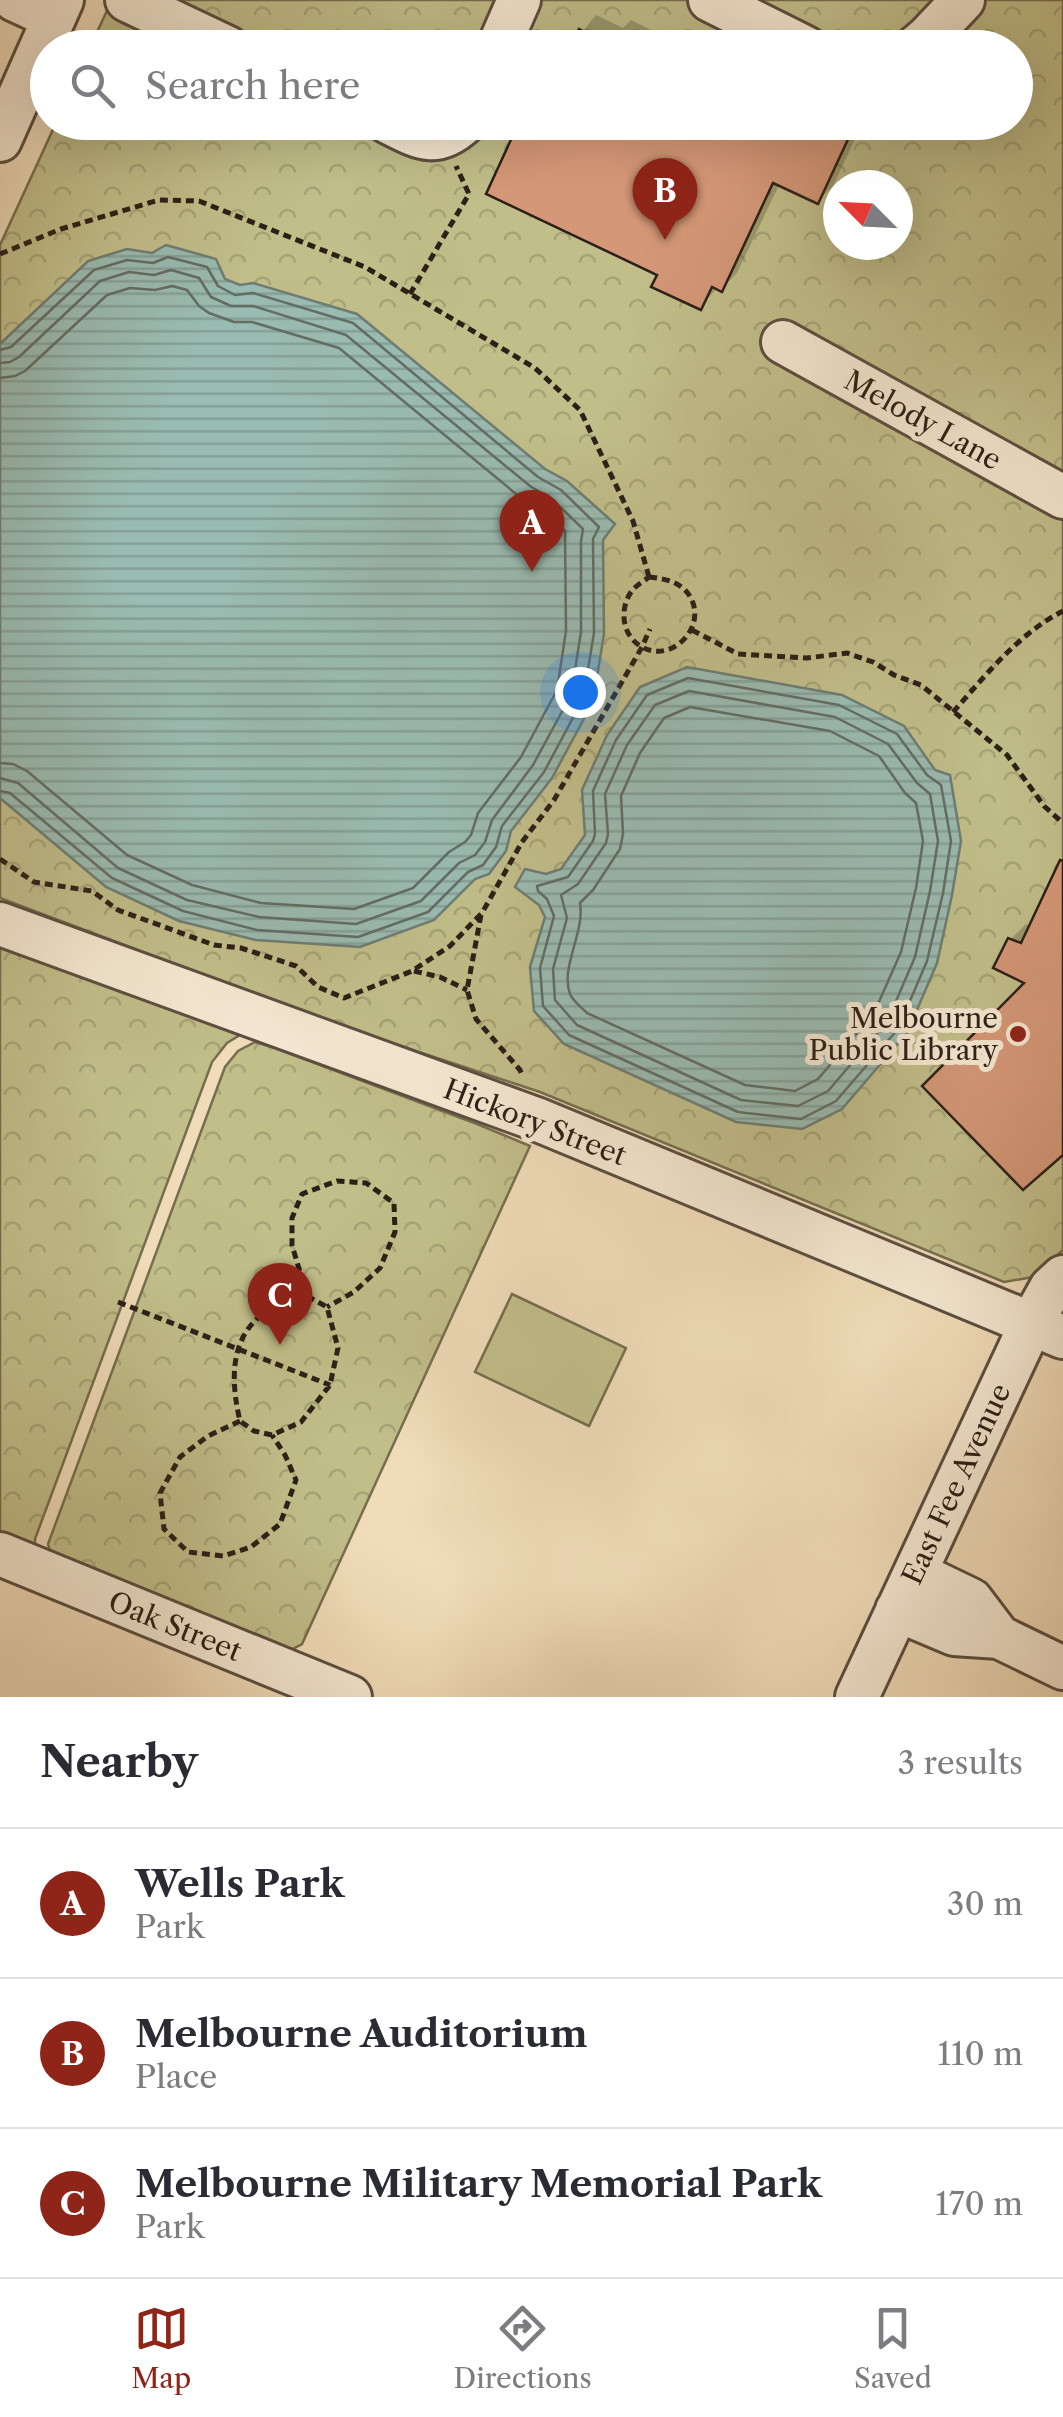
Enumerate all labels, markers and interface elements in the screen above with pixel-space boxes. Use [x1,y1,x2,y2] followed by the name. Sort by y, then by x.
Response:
[30,30,1033,140] search box
[65,58,120,113] icon: search
[145,62,360,109] text: Search here
[632,158,698,240] pin: B
[823,170,913,260] north arrow
[839,363,1007,477] street label: Melody Lane
[500,490,564,572] pin: A
[555,667,606,718] your location
[809,1001,998,1067] place label: Melbourne Public Library
[1007,1023,1029,1045] marker: Melbourne Public Library
[439,1072,631,1172] street label: Hickory Street
[248,1262,312,1345] pin: C
[895,1378,1017,1590] street label: East Fee Avenue
[104,1584,247,1668] street label: Oak Street
[40,1736,198,1788] text: Nearby
[897,1743,1023,1782] text: 3 results
[135,1860,345,1907] text: Wells Park
[60,1884,85,1923] text: A
[947,1884,1023,1923] text: 30 m
[135,1907,205,1946] text: Park
[135,2010,588,2057] text: Melbourne Auditorium
[61,2034,84,2073] text: B
[937,2034,1023,2073] text: 110 m
[135,2057,217,2096] text: Place
[135,2160,822,2207] text: Melbourne Military Memorial Park
[60,2184,85,2223] text: C
[935,2184,1023,2223] text: 170 m
[135,2207,205,2246] text: Park
[131,2301,191,2395] tab: Map
[453,2301,592,2395] tab: Directions
[854,2301,932,2395] tab: Saved

